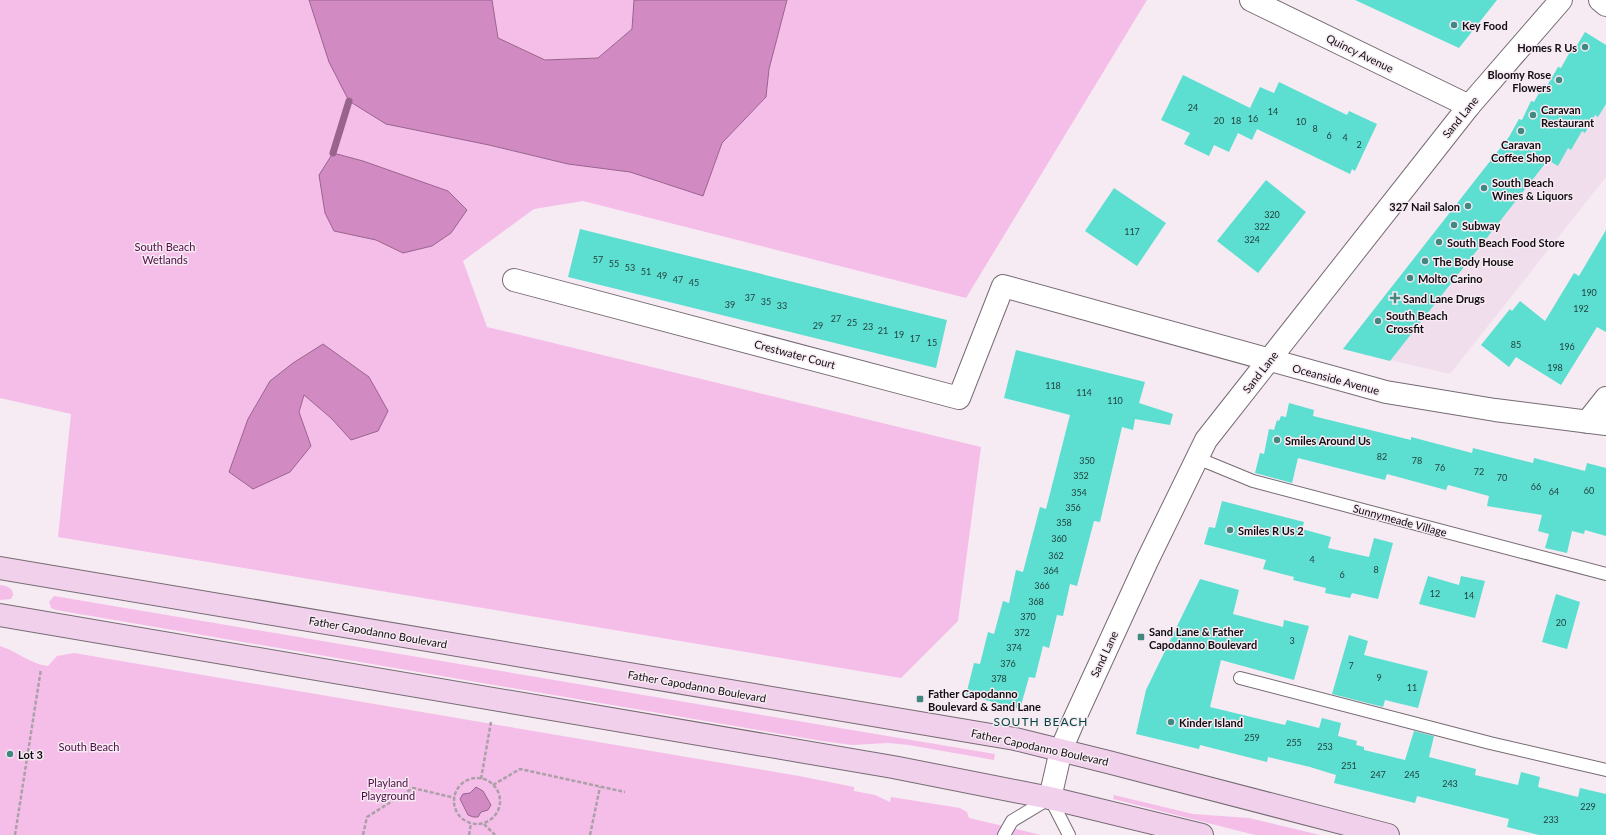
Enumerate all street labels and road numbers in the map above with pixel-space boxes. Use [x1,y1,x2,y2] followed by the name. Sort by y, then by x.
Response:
[1324,31,1396,75] street label: Quincy Avenue
[1439,94,1481,140] street label: Sand Lane
[753,337,837,371] street label: Crestwater Court
[1240,348,1280,396] street label: Sand Lane
[1291,361,1381,397] street label: Oceanside Avenue
[1352,501,1449,539] street label: Sunnymeade Village
[308,613,448,651] street label: Father Capodanno Boulevard
[1088,629,1120,679] street label: Sand Lane
[627,667,767,705] street label: Father Capodanno Boulevard
[970,726,1110,768] street label: Father Capodanno Boulevard

